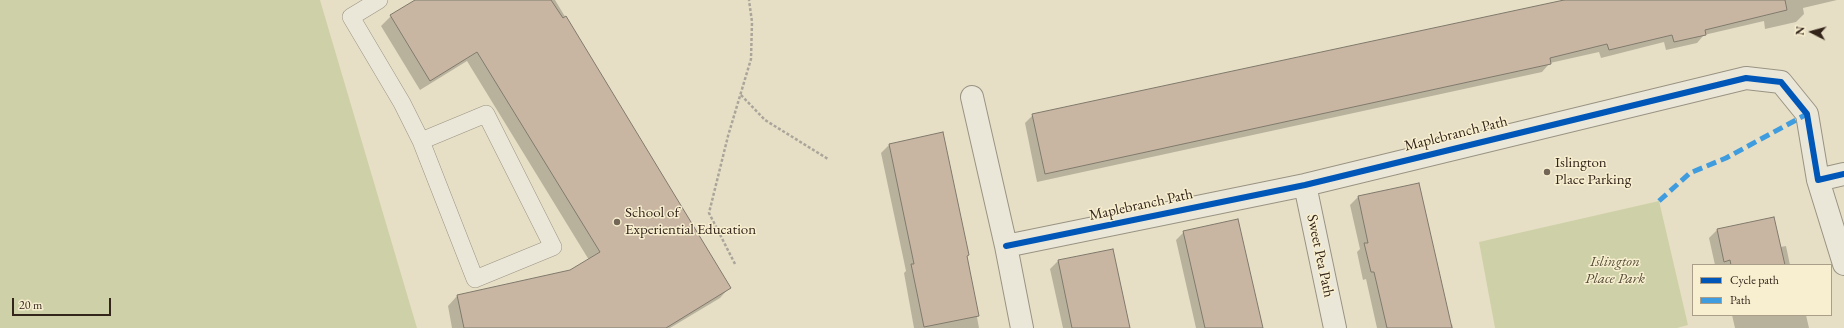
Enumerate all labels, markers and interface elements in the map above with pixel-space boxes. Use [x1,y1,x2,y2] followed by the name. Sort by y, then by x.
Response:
[1792,12,1832,52] north arrow
[1793,26,1807,36] text: N
[1403,112,1509,156] street label: Maplebranch Path
[1555,154,1631,189] place label: Islington Place Parking
[1542,167,1552,177] marker: Islington Place Parking
[1087,185,1195,225] street label: Maplebranch Path
[625,204,756,239] place label: School of Experiential Education
[1302,213,1338,299] street label: Sweet Pea Path
[612,217,622,227] marker: School of Experiential Education
[1585,253,1645,288] park label: Islington Place Park
[1692,264,1832,316] legend
[1730,272,1779,288] text: Cycle path
[14,290,113,316] scale bar
[1730,292,1751,308] text: Path
[19,297,42,313] text: 20 m

